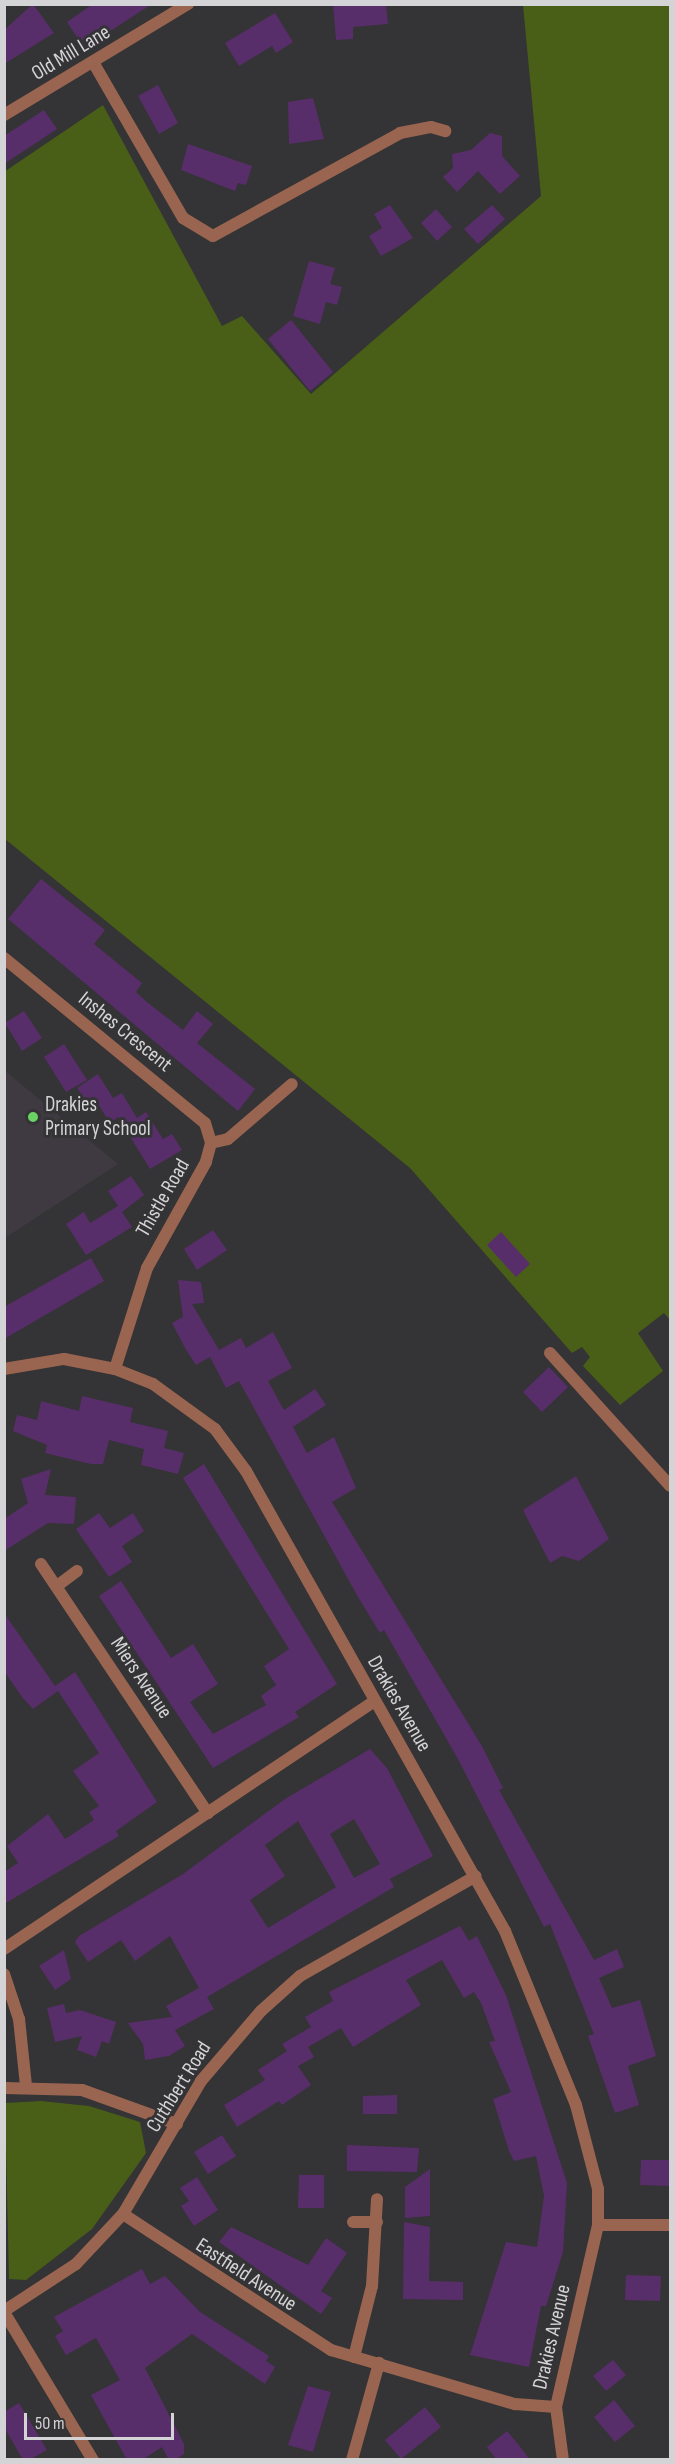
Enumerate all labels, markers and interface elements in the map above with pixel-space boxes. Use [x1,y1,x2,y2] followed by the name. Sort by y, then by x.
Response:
[27,20,115,86] street label: Old Mill Lane
[73,987,177,1077] street label: Inshes Crescent
[45,1092,151,1142] place label: Drakies Primary School
[26,1110,40,1124] marker: Drakies Primary School
[131,1155,195,1241] street label: Thistle Road
[105,1633,177,1723] street label: Miers Avenue
[361,1651,437,1757] street label: Drakies Avenue
[141,2037,217,2137] street label: Cuthbert Road
[191,2233,301,2317] street label: Eastfield Avenue
[528,2282,576,2392] street label: Drakies Avenue
[27,2401,177,2439] scale bar
[35,2413,65,2434] text: 50 m

